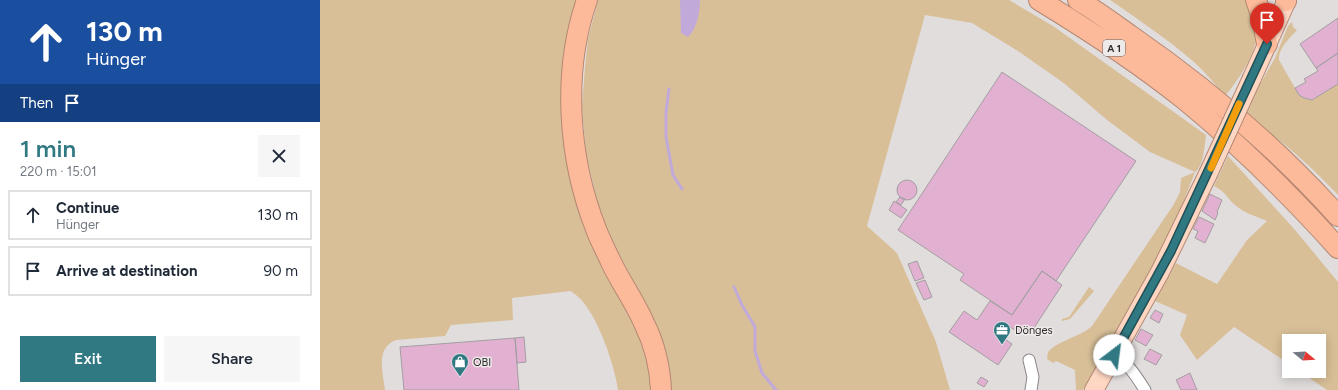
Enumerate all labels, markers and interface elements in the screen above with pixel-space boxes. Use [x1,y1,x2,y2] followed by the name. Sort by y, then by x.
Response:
[1250,3,1284,44] pin
[1256,9,1278,31] icon: arrive
[86,14,163,48] text: 130 m
[20,16,72,68] icon: ahead
[1103,40,1125,56] road number: A 1
[86,48,146,70] text: Hünger
[61,92,83,114] icon: arrive
[20,94,53,112] text: Then
[20,134,76,163] text: 1 min
[258,135,300,177] button: close
[20,164,97,179] text: 220 m · 15:01
[56,199,119,217] text: Continue
[22,204,44,226] icon: ahead
[258,206,298,224] text: 130 m
[56,217,99,232] text: Hünger
[22,260,44,282] icon: arrive
[56,262,197,280] text: Arrive at destination
[263,262,298,280] text: 90 m
[992,320,1012,345] office icon: Dönges
[1015,324,1053,337] place label: Dönges
[1093,334,1135,376] position arrow
[1282,334,1326,378] north arrow
[1282,334,1326,378] map controls
[20,336,156,382] button: Exit
[164,336,300,382] button: Share
[450,352,470,377] shop icon: OBI
[473,356,491,369] place label: OBI

